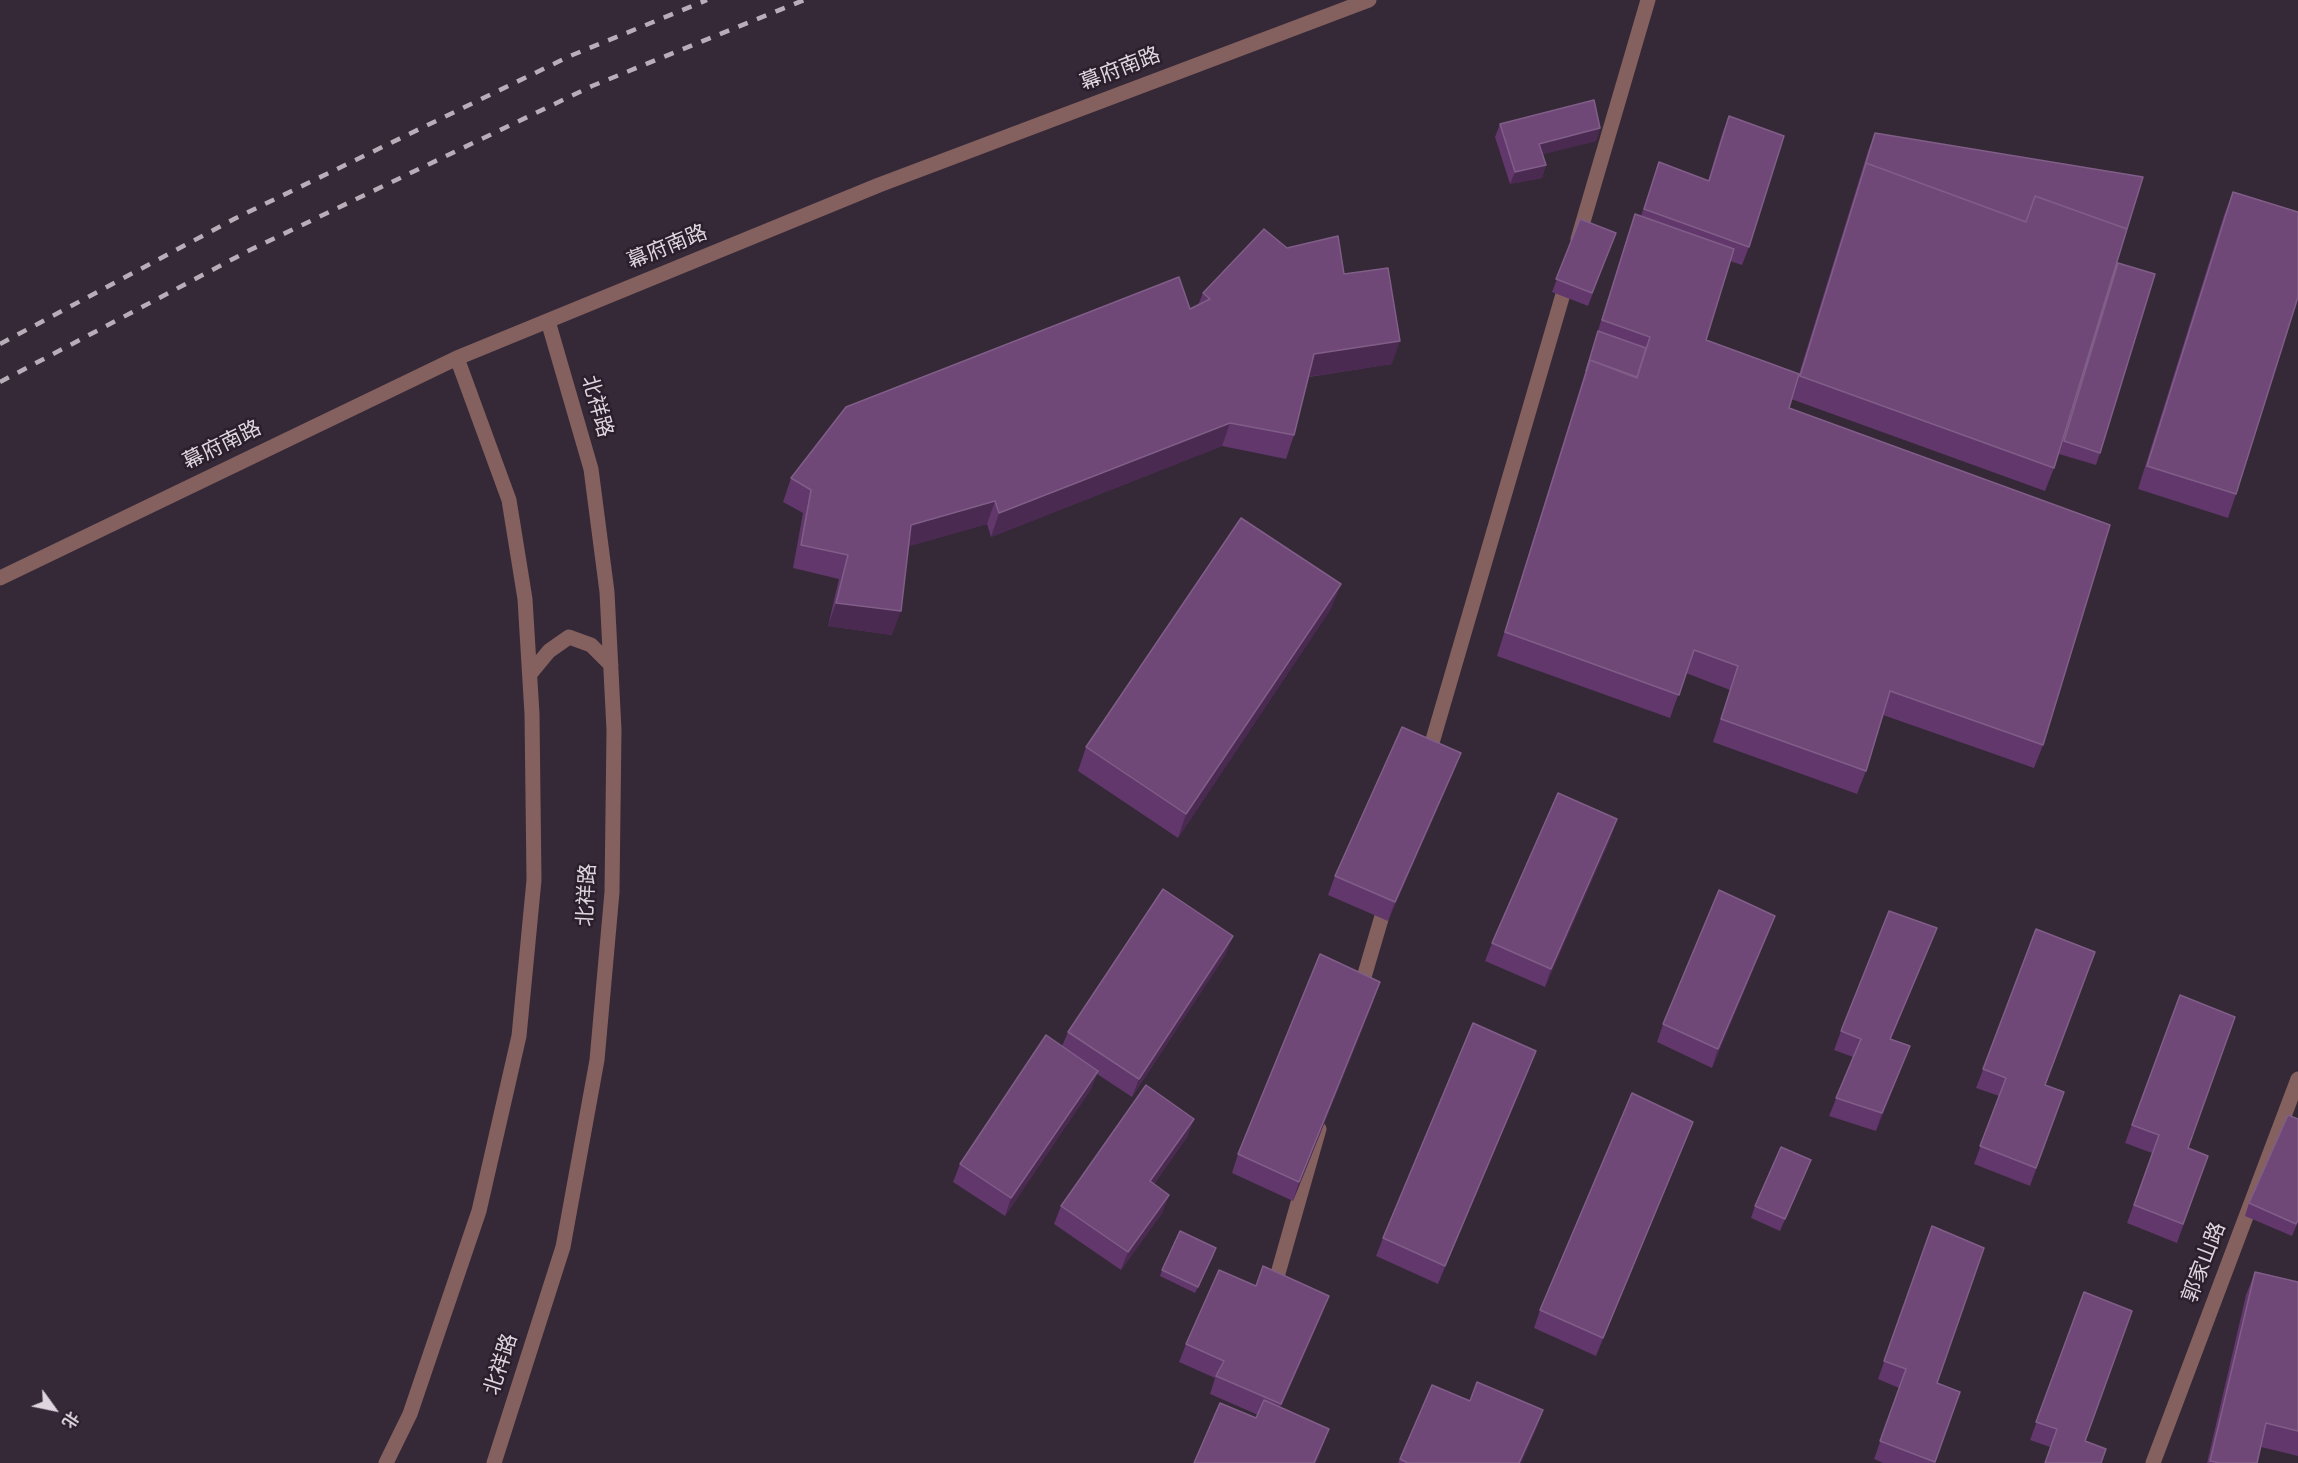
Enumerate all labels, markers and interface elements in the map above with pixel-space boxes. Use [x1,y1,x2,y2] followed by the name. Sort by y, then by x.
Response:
[1077,44,1165,98] street label: 幕府南路
[624,222,712,276] street label: 幕府南路
[574,373,616,441] street label: 北祥路
[180,417,266,477] street label: 幕府南路
[575,863,603,927] street label: 北祥路
[2179,1219,2233,1307] street label: 郭家山路
[481,1331,525,1399] street label: 北祥路
[24,1379,84,1439] north arrow
[56,1407,82,1431] text: 北

